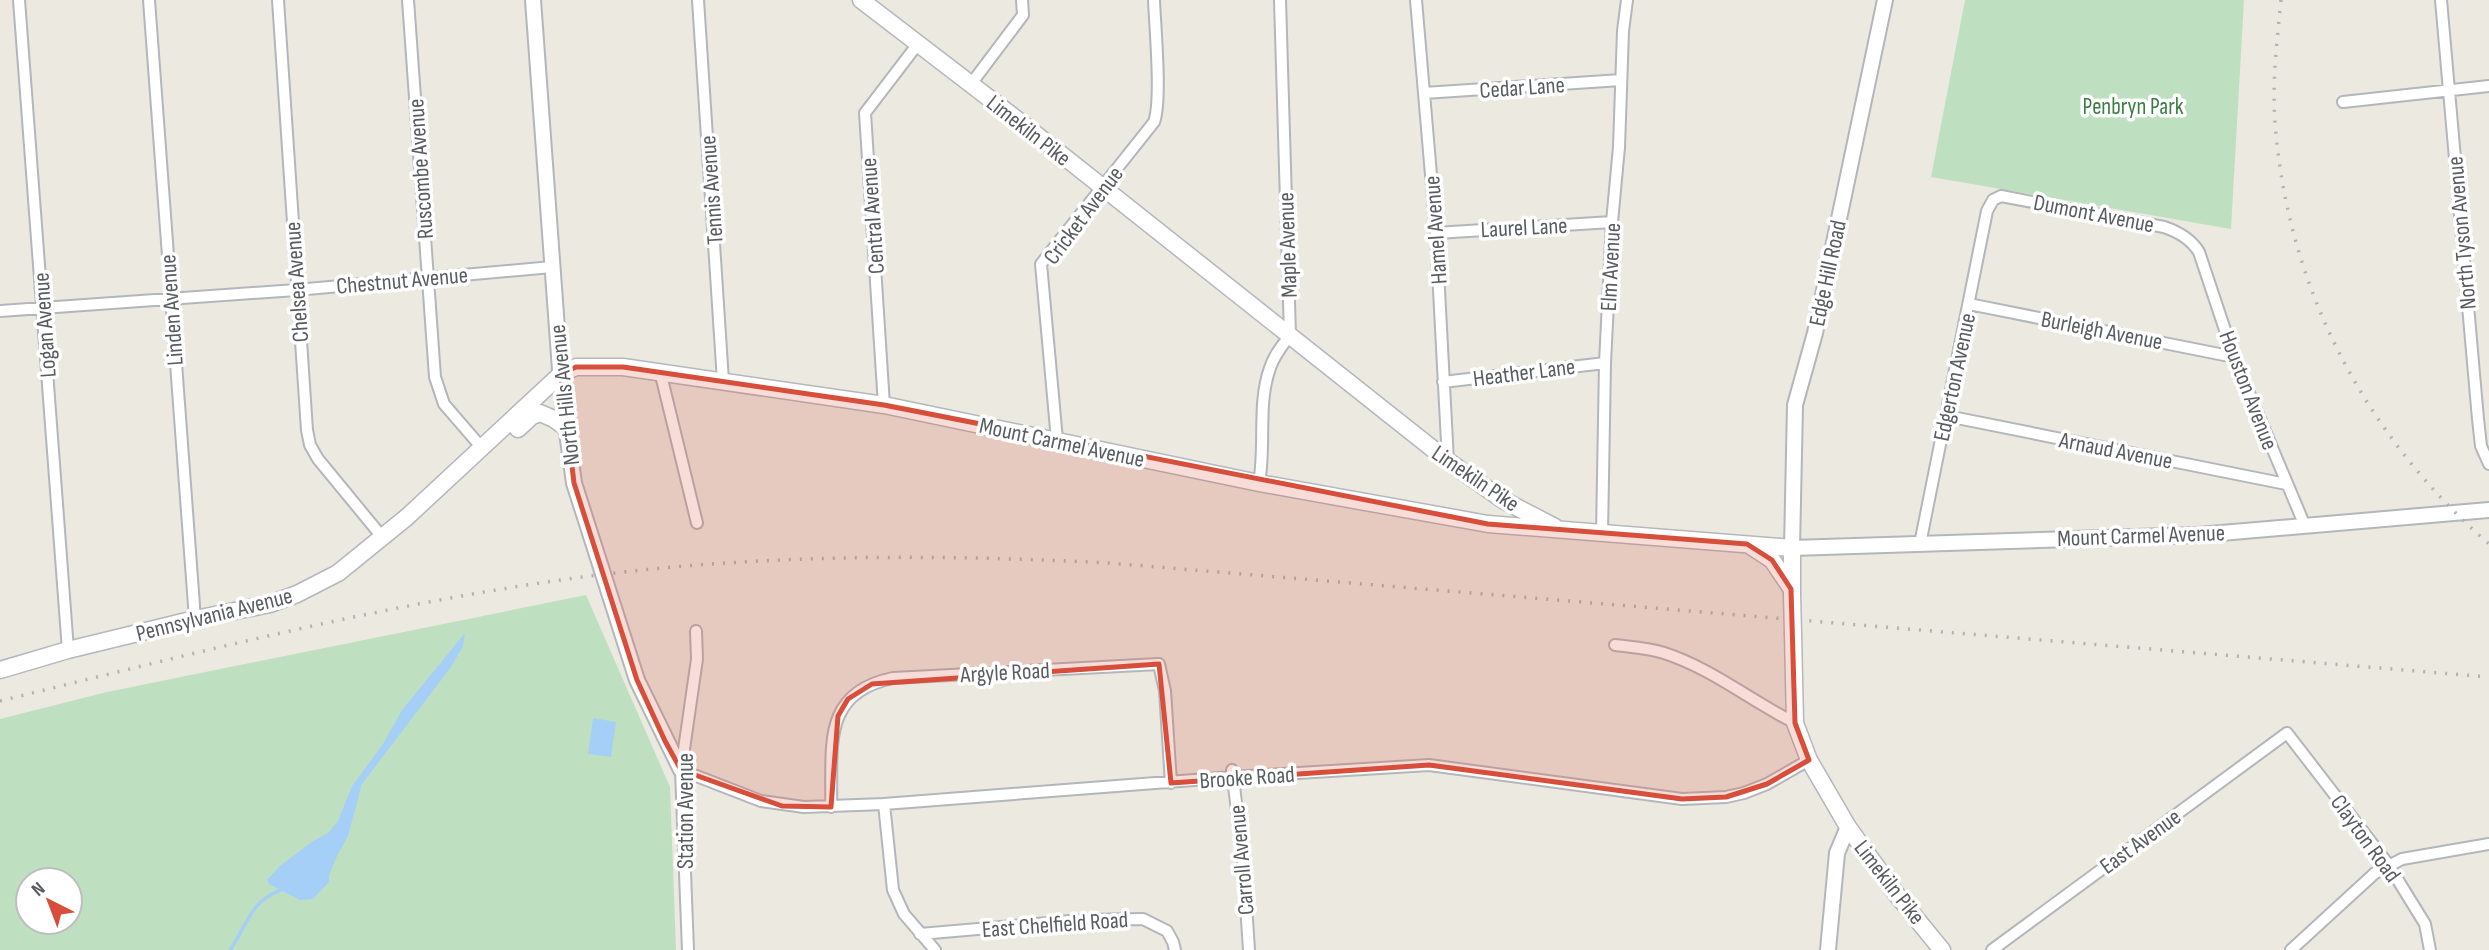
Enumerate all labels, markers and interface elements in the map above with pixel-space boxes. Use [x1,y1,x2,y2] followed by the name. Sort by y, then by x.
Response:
[1479,71,1566,105] street label: Cedar Lane
[981,89,1076,172] street label: Limekiln Pike
[2082,93,2184,121] park label: Penbryn Park
[402,98,440,240] street label: Ruscombe Avenue
[694,134,730,245] street label: Tennis Avenue
[2441,155,2483,311] street label: North Tyson Avenue
[855,157,891,275] street label: Central Avenue
[1038,161,1130,270] street label: Cricket Avenue
[1418,175,1454,285] street label: Hamel Avenue
[2031,189,2156,239] street label: Dumont Avenue
[1272,192,1304,298] street label: Maple Avenue
[1480,212,1568,244] street label: Laurel Lane
[1803,218,1853,329] street label: Edge Hill Road
[279,221,315,343] street label: Chelsea Avenue
[1595,222,1627,312] street label: Elm Avenue
[154,253,190,366] street label: Linden Avenue
[335,261,469,301] street label: Chestnut Avenue
[27,271,63,378] street label: Logan Avenue
[2039,305,2165,356] street label: Burleigh Avenue
[1928,311,1982,444] street label: Edgerton Avenue
[544,323,586,467] street label: North Hills Avenue
[2213,327,2284,454] street label: Houston Avenue
[1471,353,1577,393] street label: Heather Lane
[977,412,1147,474] street label: Mount Carmel Avenue
[2056,426,2175,476] street label: Arnaud Avenue
[1426,439,1524,518] street label: Limekiln Pike
[2057,519,2225,553] street label: Mount Carmel Avenue
[133,582,295,648] street label: Pennsylvania Avenue
[959,657,1050,689] street label: Argyle Road
[672,753,700,869] street label: Station Avenue
[1199,761,1296,795] street label: Brooke Road
[2324,789,2406,888] street label: Clayton Road
[2095,803,2186,881] street label: East Avenue
[1223,804,1261,916] street label: Carroll Avenue
[1848,835,1931,930] street label: Limekiln Pike
[14,866,84,936] north arrow
[27,878,50,901] text: N
[981,906,1129,944] street label: East Chelfield Road

